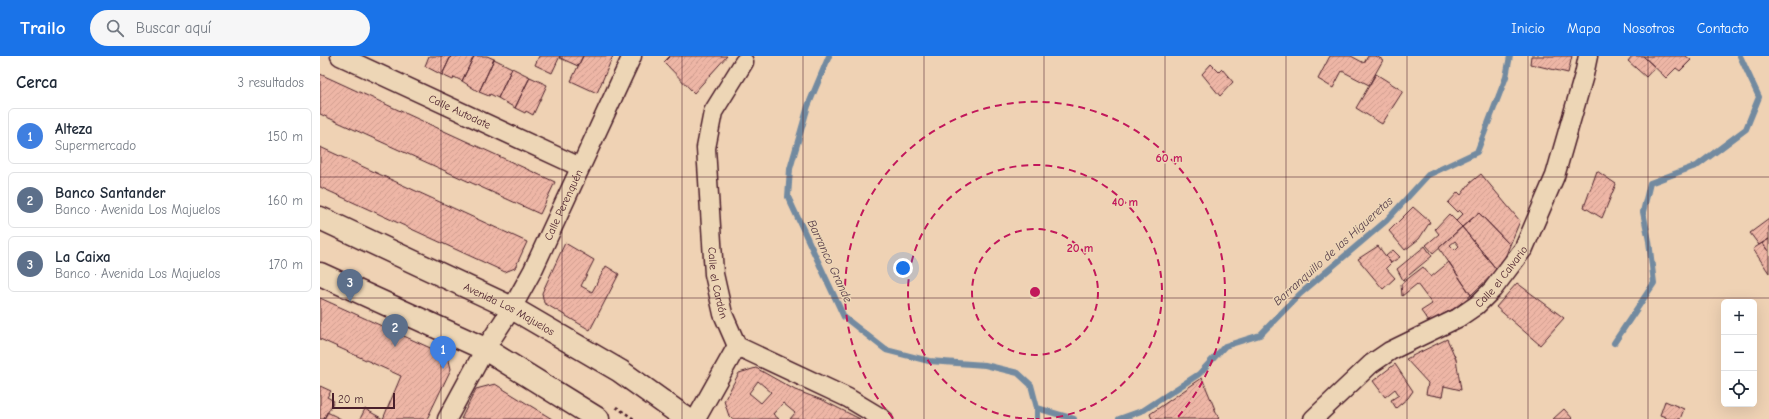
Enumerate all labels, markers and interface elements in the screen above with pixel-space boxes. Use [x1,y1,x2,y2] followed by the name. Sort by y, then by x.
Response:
[90,10,370,46] search box
[20,17,66,39] text: Trailo
[104,17,126,39] icon: search
[136,19,211,37] text: Buscar aquí
[1511,20,1545,37] text: Inicio
[1567,20,1601,37] text: Mapa
[1623,20,1675,37] text: Nosotros
[1697,20,1749,37] text: Contacto
[16,73,58,92] text: Cerca
[238,75,304,90] text: 3 resultados
[427,91,493,132] street label: Calle Autodate
[55,120,93,138] text: Alteza
[27,129,33,144] text: 1
[268,129,303,144] text: 150 m
[55,138,136,153] text: Supermercado
[1156,151,1182,165] text: 60 m
[541,167,585,242] street label: Calle Perenquén
[55,184,166,202] text: Banco Santander
[27,193,33,208] text: 2
[268,193,303,208] text: 160 m
[1270,194,1396,308] water label: Barranquillo de las Higueretas
[1112,195,1138,209] text: 40 m
[55,202,220,217] text: Banco · Avenida Los Majuelos
[805,217,855,305] water label: Barranco Grande
[1067,241,1093,255] text: 20 m
[1472,243,1530,310] street label: Calle el Calvario
[706,247,731,321] street label: Calle el Cardón
[55,248,111,266] text: La Caixa
[27,257,33,272] text: 3
[269,257,303,272] text: 170 m
[893,258,913,278] your location
[55,266,220,281] text: Banco · Avenida Los Majuelos
[337,269,363,302] pin: 3
[462,280,557,338] street label: Avenida Los Majuelos
[1028,285,1042,299] centre of rings
[1721,299,1757,407] map controls
[1721,299,1757,335] button: +
[382,314,408,347] pin: 2
[1721,335,1757,371] button: −
[430,336,456,369] pin: 1
[1721,371,1757,407] button: locate
[332,391,395,410] scale bar
[338,393,363,406] text: 20 m

